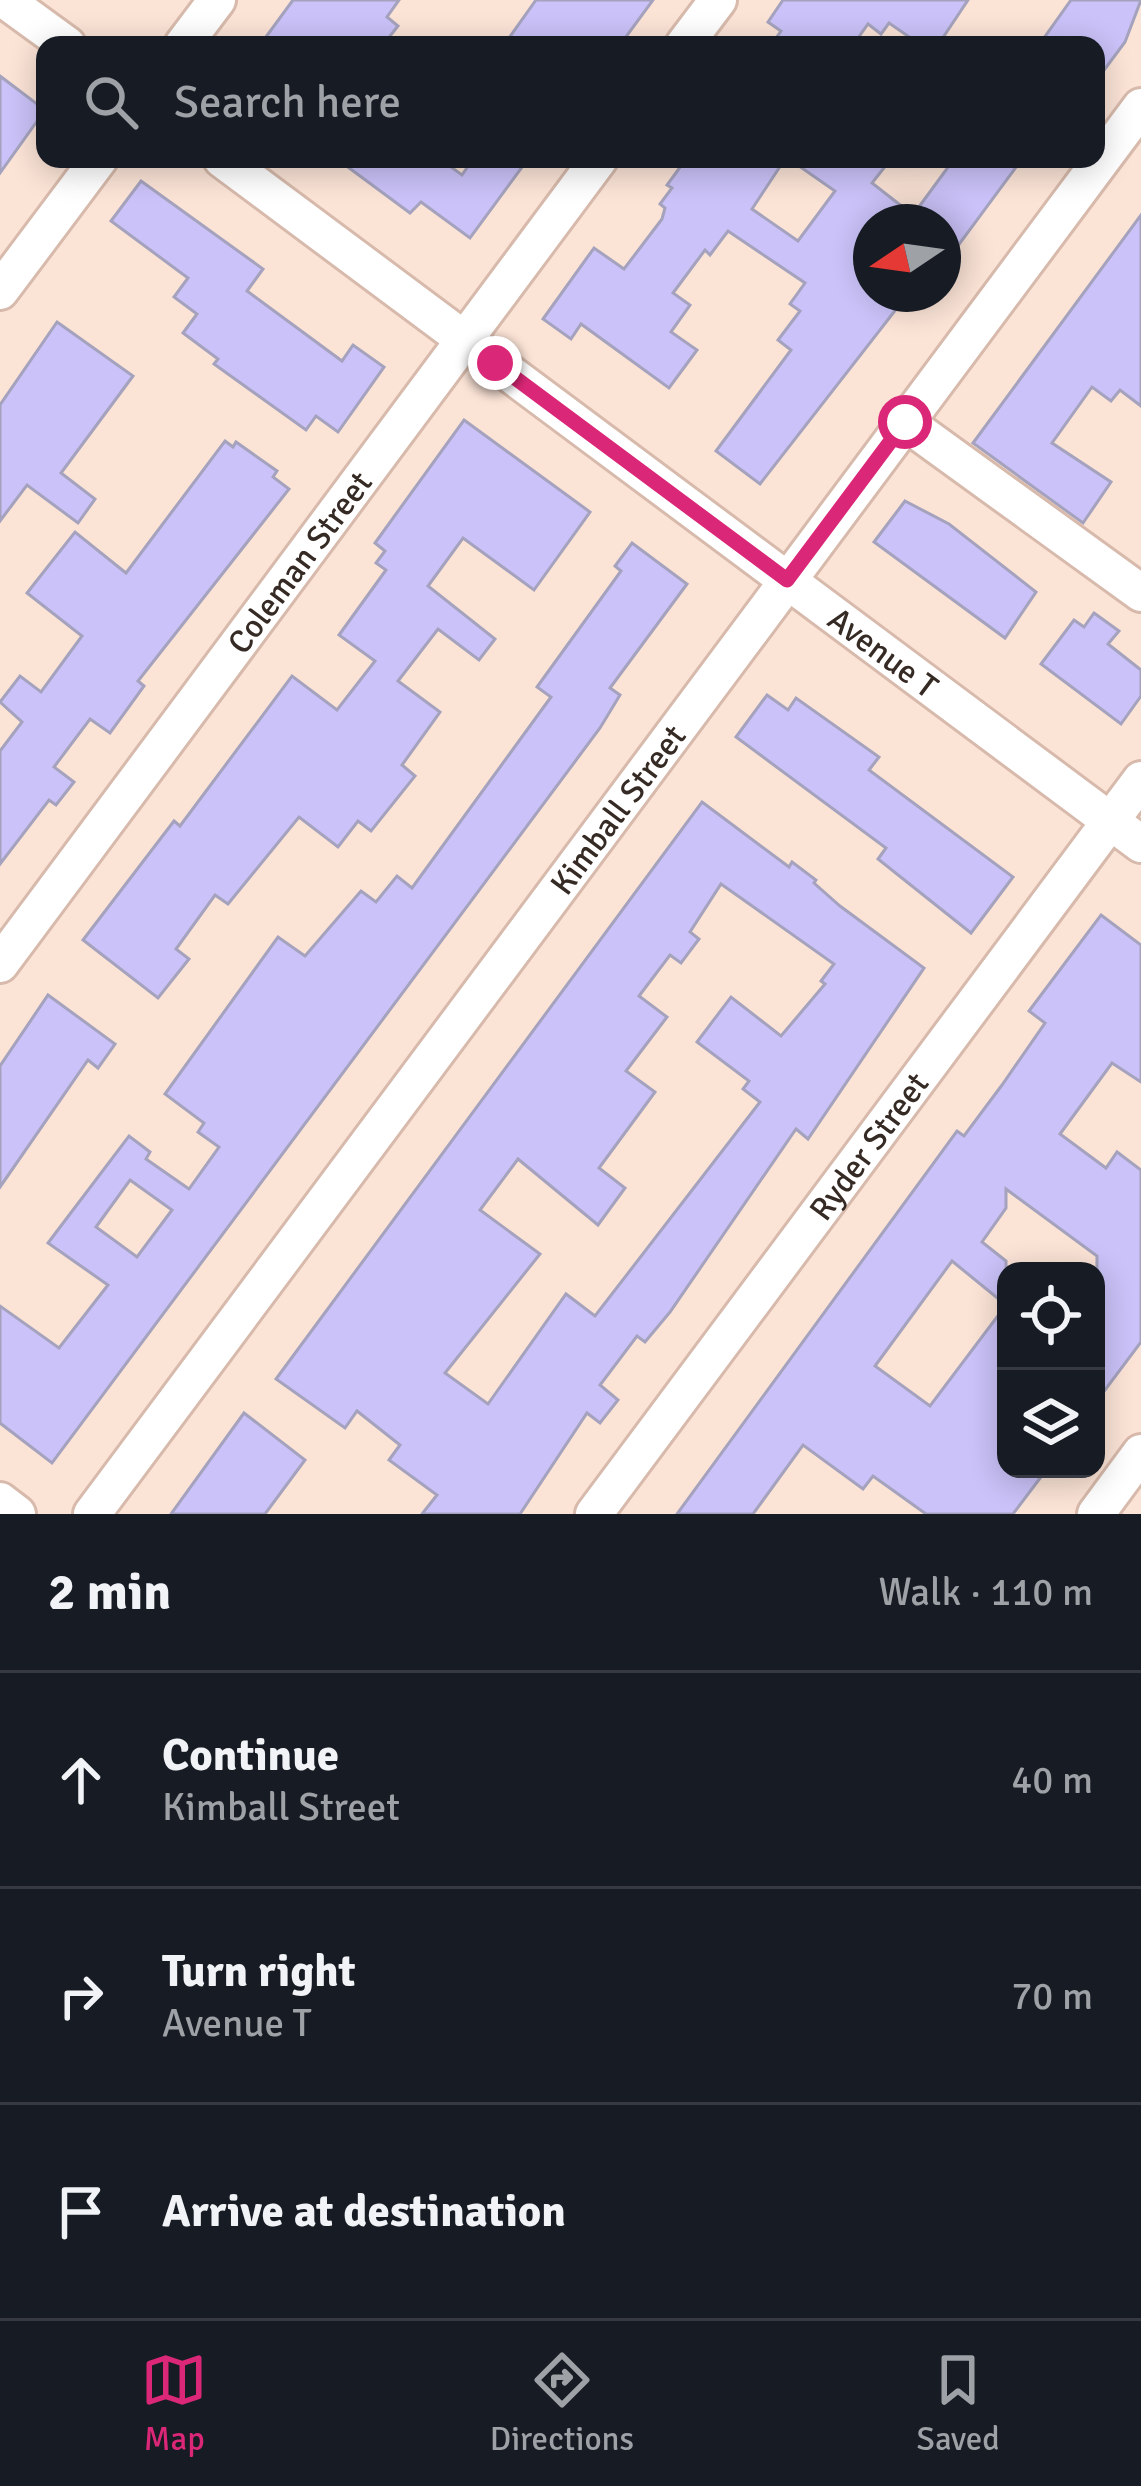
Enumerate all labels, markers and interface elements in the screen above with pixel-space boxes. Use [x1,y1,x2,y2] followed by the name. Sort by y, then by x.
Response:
[36,36,1105,168] search box
[78,69,144,135] icon: search
[174,75,401,130] text: Search here
[853,204,961,312] north arrow
[468,336,522,390] route end
[878,395,932,449] route start
[219,464,382,662] street label: Coleman Street
[819,599,946,708] street label: Avenue T
[542,717,695,903] street label: Kimball Street
[801,1065,938,1229] street label: Ryder Street
[997,1262,1105,1478] map controls
[997,1262,1105,1370] button: locate
[997,1370,1105,1478] button: layers
[48,1561,171,1624] text: 2 min
[879,1568,1093,1616] text: Walk · 110 m
[162,1728,339,1783] text: Continue
[48,1747,114,1813] icon: ahead
[1011,1756,1093,1804] text: 40 m
[162,1783,400,1831] text: Kimball Street
[162,1944,356,1999] text: Turn right
[48,1963,114,2029] icon: right
[1011,1972,1093,2020] text: 70 m
[162,1999,312,2047] text: Avenue T
[48,2179,114,2245] icon: arrive
[162,2184,566,2239] text: Arrive at destination
[141,2347,207,2460] tab: Map
[490,2347,634,2460] tab: Directions
[917,2347,1000,2460] tab: Saved

